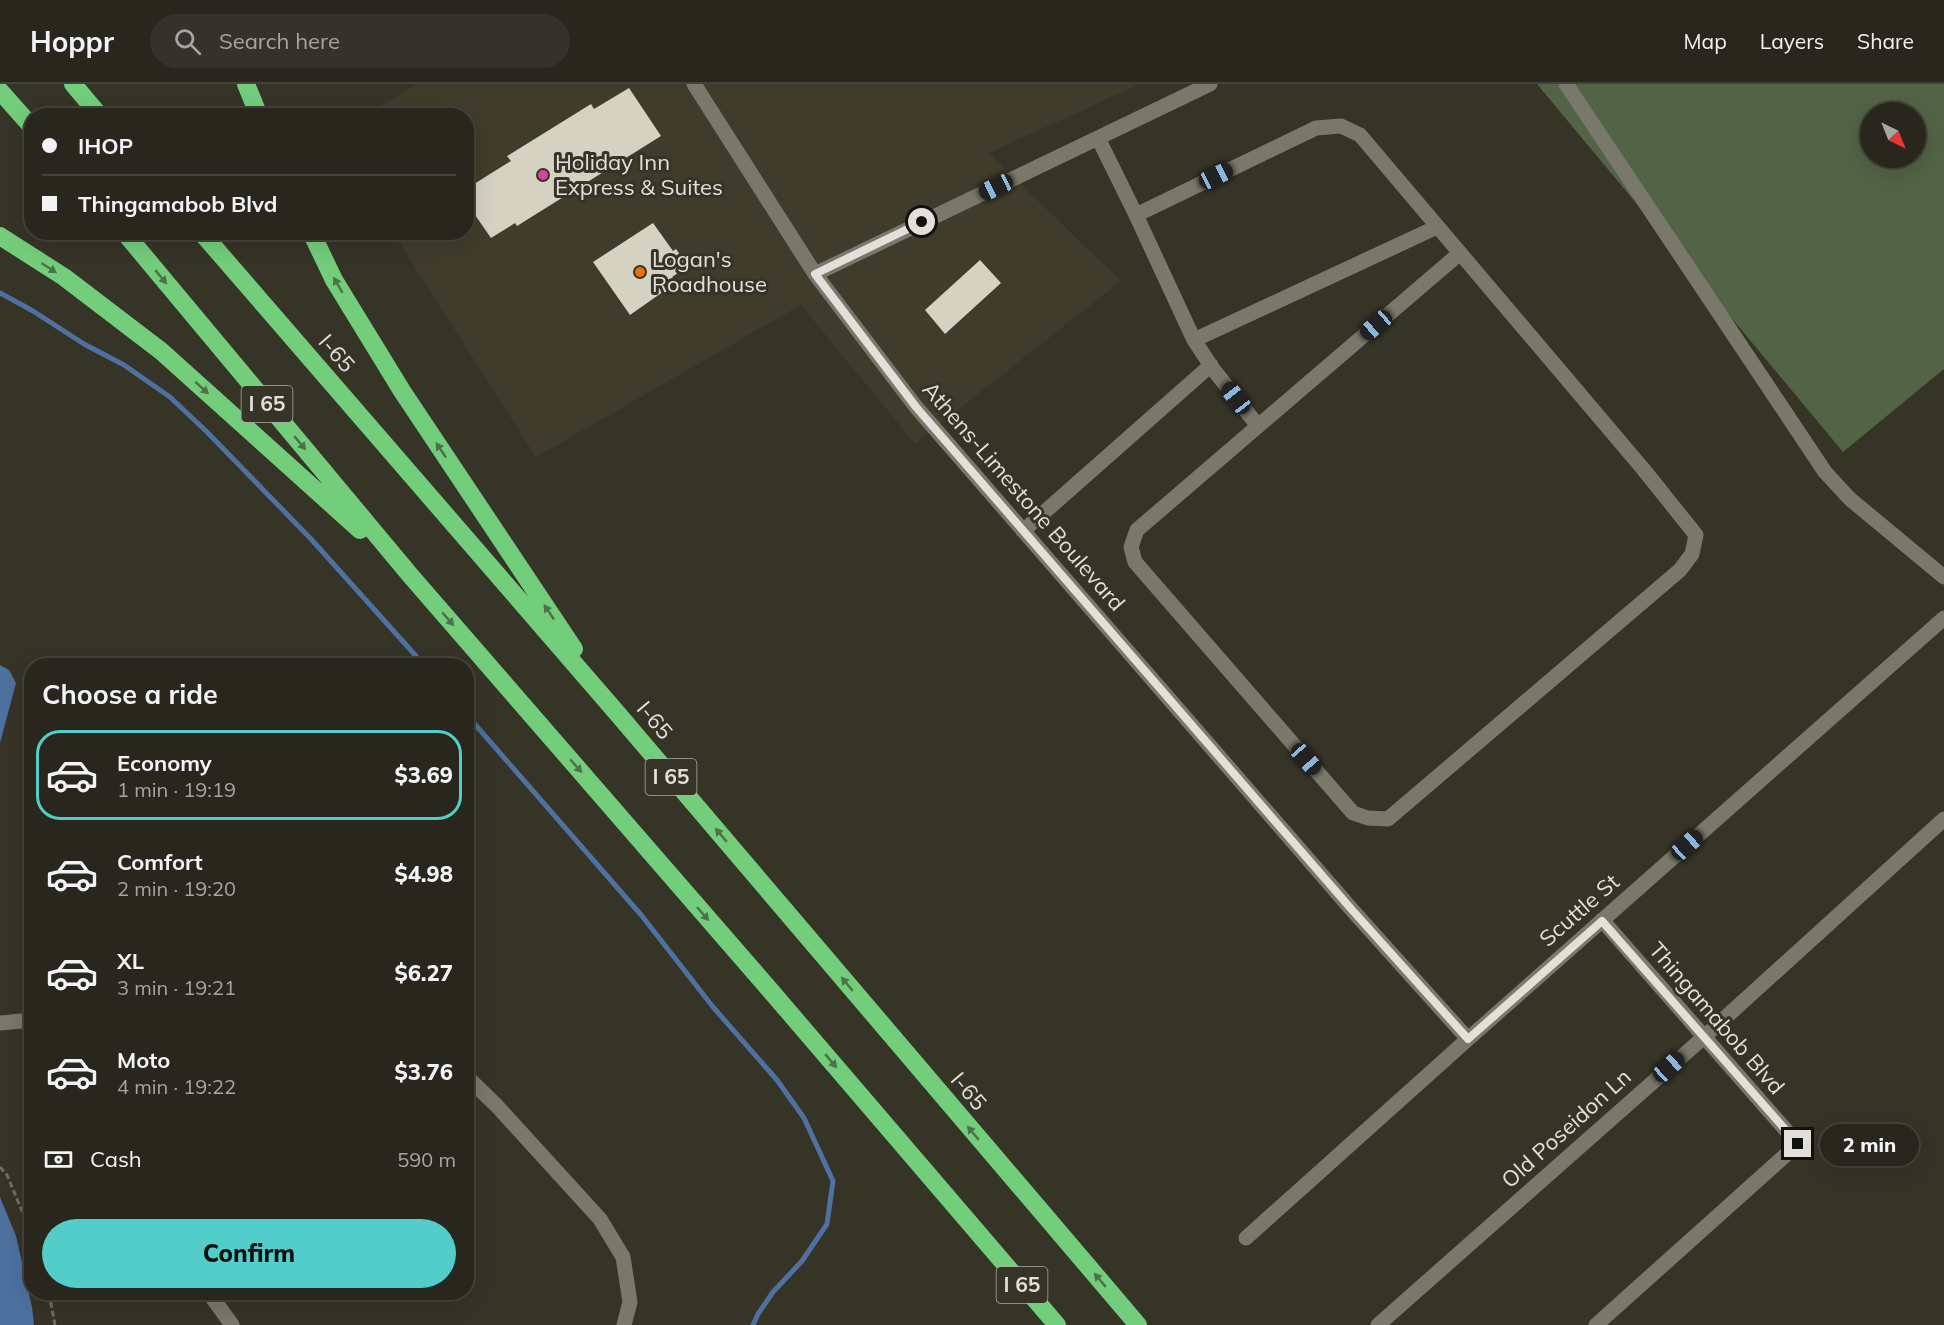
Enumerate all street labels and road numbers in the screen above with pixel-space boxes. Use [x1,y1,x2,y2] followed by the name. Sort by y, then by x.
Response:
[313,328,361,378] street label: I-65
[917,376,1131,616] street label: Athens-Limestone Boulevard
[242,386,292,422] road number: I 65
[631,695,679,745] street label: I-65
[646,759,696,795] road number: I 65
[1533,868,1625,952] street label: Scuttle St
[1643,936,1791,1100] street label: Thingamabob Blvd
[1495,1062,1637,1194] street label: Old Poseidon Ln
[945,1066,993,1116] street label: I-65
[996,1267,1048,1303] road number: I 65

